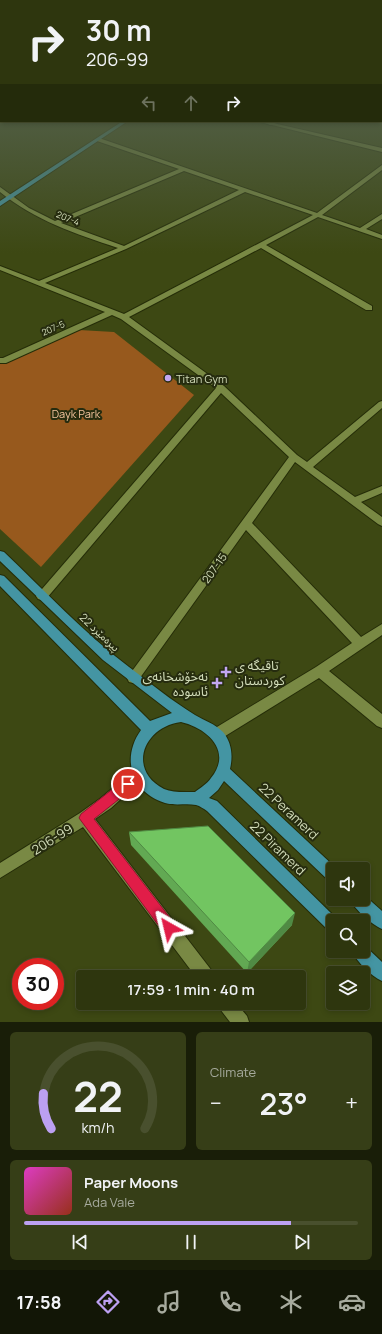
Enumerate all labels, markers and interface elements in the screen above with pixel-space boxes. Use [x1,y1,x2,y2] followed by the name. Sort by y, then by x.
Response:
[86,11,151,49] text: 30 m
[20,16,72,68] icon: right
[86,47,148,71] text: 206-99
[138,92,160,114] icon: left
[180,92,202,114] icon: ahead
[222,92,244,114] icon: right
[54,207,82,229] street label: 207-4
[39,317,67,339] street label: 207-5
[176,371,227,386] place label: Titan Gym
[163,373,173,383] marker: Titan Gym
[52,406,101,421] park label: Dayk Park
[198,550,230,586] street label: 207-15
[76,610,123,655] street label: 22 پیرەمێرد
[235,656,285,689] place label: تاقيگه ى كوردستان
[220,666,232,678] marker: تاقيگه ى كوردستان
[142,667,208,700] place label: نەخۆشخانەی ئاسودە
[211,677,223,689] marker: نەخۆشخانەی ئاسودە
[111,767,145,801] pin
[117,773,139,795] icon: arrive
[255,779,323,843] street label: 22 Peramerd
[246,817,310,879] street label: 22 Piramerd
[28,819,76,859] street label: 206-99
[326,862,370,1010] map controls
[326,862,370,906] button: sound
[148,907,190,949] position arrow
[326,914,370,958] button: search
[12,958,64,1010] speed limit sign: 30
[326,966,370,1010] button: layers
[127,979,255,1000] text: 17:59 · 1 min · 40 m
[210,1063,256,1081] text: Climate
[73,1068,123,1124] text: 22
[259,1083,308,1124] text: 23°
[210,1088,222,1118] text: −
[345,1088,358,1118] text: +
[81,1118,115,1137] text: km/h
[84,1172,178,1193] text: Paper Moons
[84,1193,135,1211] text: Ada Vale
[69,1231,91,1253] icon: previous
[180,1231,202,1253] icon: pause
[291,1231,313,1253] icon: next
[94,1288,122,1316] icon: directions
[155,1288,183,1316] icon: music
[216,1288,244,1316] icon: phone
[277,1288,305,1316] icon: climate
[338,1288,366,1316] icon: car
[16,1290,62,1314] text: 17:58

